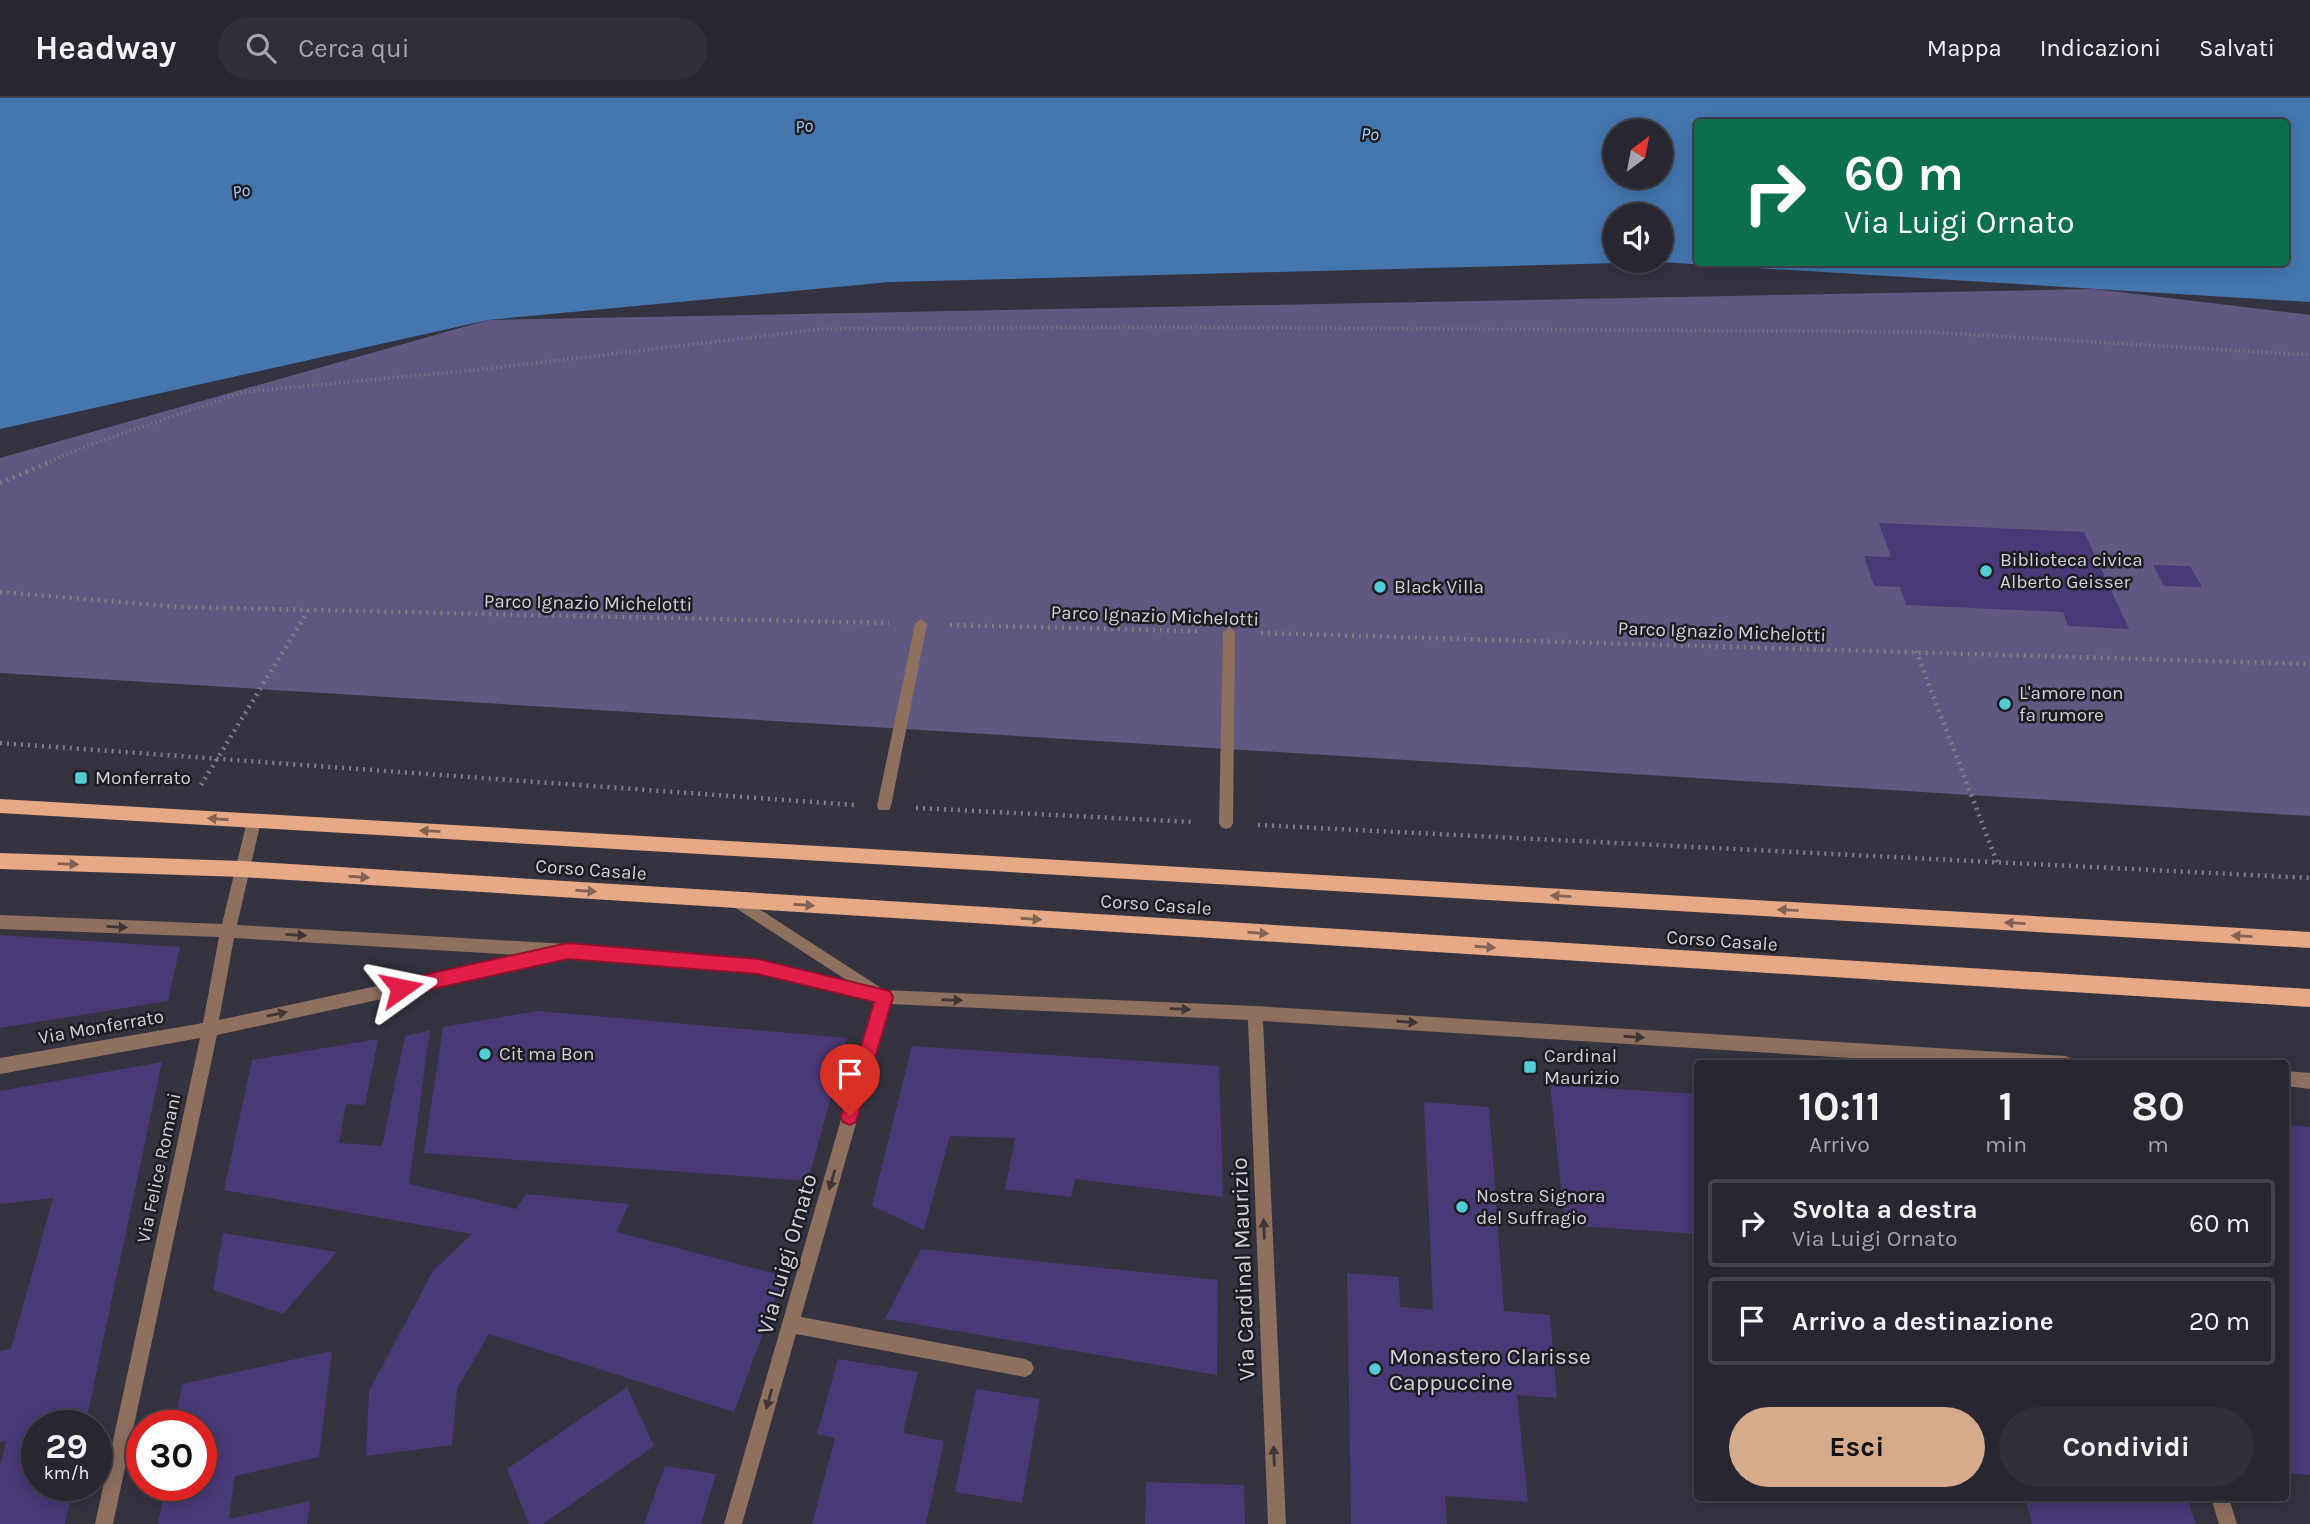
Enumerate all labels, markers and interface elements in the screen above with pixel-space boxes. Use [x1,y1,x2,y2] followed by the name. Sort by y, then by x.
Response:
[218,17,708,80] search box
[35,29,176,67] text: Headway
[242,29,280,67] icon: search
[298,33,410,64] text: Cerca qui
[1927,34,2002,62] text: Mappa
[2040,34,2161,62] text: Indicazioni
[2199,34,2275,62] text: Salvati
[794,114,814,138] water label: Po
[1603,119,1673,189] north arrow
[1603,119,1673,273] map controls
[1361,123,1380,145] water label: Po
[1844,145,1964,202] text: 60 m
[1729,147,1820,238] icon: right
[230,178,252,203] water label: Po
[1603,203,1673,273] button: sound
[1844,204,2075,241] text: Via Luigi Ornato
[2000,549,2143,593] place label: Biblioteca civica Alberto Geisser
[1978,563,1994,579] marker: Biblioteca civica Alberto Geisser
[1394,576,1484,598] place label: Black Villa
[1372,579,1388,595] marker: Black Villa
[484,590,692,616] street label: Parco Ignazio Michelotti
[1050,601,1260,631] street label: Parco Ignazio Michelotti
[1617,617,1827,647] street label: Parco Ignazio Michelotti
[2019,682,2124,726] place label: L'amore non fa rumore
[1997,696,2013,712] marker: L'amore non fa rumore
[95,767,191,789] place label: Monferrato
[73,770,89,786] marker: Monferrato
[207,813,229,824] one-way arrow
[418,825,440,836] one-way arrow
[535,855,647,885] street label: Corso Casale
[57,858,79,869] one-way arrow
[348,871,370,882] one-way arrow
[575,886,597,897] one-way arrow
[1100,890,1212,920] street label: Corso Casale
[1549,891,1571,902] one-way arrow
[794,899,816,910] one-way arrow
[1776,904,1798,915] one-way arrow
[1021,914,1043,925] one-way arrow
[2004,917,2026,928] one-way arrow
[106,922,128,933] one-way arrow
[1666,926,1778,956] street label: Corso Casale
[1248,928,1270,939] one-way arrow
[285,930,307,941] one-way arrow
[2231,930,2253,941] one-way arrow
[1475,942,1497,953] one-way arrow
[364,951,438,1025] position arrow
[942,994,964,1005] one-way arrow
[1169,1004,1191,1015] one-way arrow
[36,1005,166,1049] street label: Via Monferrato
[266,1009,288,1020] one-way arrow
[1396,1017,1418,1028] one-way arrow
[1623,1031,1645,1042] one-way arrow
[499,1043,594,1065] place label: Cit ma Bon
[820,1044,880,1116] pin
[1544,1045,1620,1089] place label: Cardinal Maurizio
[477,1046,493,1062] marker: Cit ma Bon
[831,1055,869,1093] icon: arrive
[1522,1059,1538,1075] marker: Cardinal Maurizio
[1798,1081,1881,1131] text: 10:11
[1999,1081,2014,1131] text: 1
[2131,1081,2185,1131] text: 80
[132,1091,186,1245] street label: Via Felice Romani
[1809,1131,1870,1158] text: Arrivo
[1985,1131,2027,1158] text: min
[2147,1131,2169,1158] text: m
[1226,1157,1260,1381] street label: Via Cardinal Maurizio
[826,1170,836,1191] one-way arrow
[751,1171,823,1337] street label: Via Luigi Ornato
[1476,1185,1605,1229] place label: Nostra Signora del Suffragio
[1792,1194,1978,1225] text: Svolta a destra
[1454,1199,1470,1215] marker: Nostra Signora del Suffragio
[1733,1204,1771,1242] icon: right
[2189,1208,2250,1239] text: 60 m
[1259,1217,1270,1239] one-way arrow
[1792,1225,1958,1252] text: Via Luigi Ornato
[1733,1302,1771,1340] icon: arrive
[1792,1306,2054,1337] text: Arrivo a destinazione
[2189,1306,2250,1337] text: 20 m
[1389,1343,1591,1396] place label: Monastero Clarisse Cappuccine
[1367,1361,1383,1377] marker: Monastero Clarisse Cappuccine
[764,1389,774,1410] one-way arrow
[1729,1407,1985,1487] button: Esci
[1999,1407,2254,1487] button: Condividi
[126,1410,217,1501] speed limit sign: 30
[45,1426,88,1467] text: 29
[1269,1445,1280,1467] one-way arrow
[44,1462,89,1484] text: km/h

